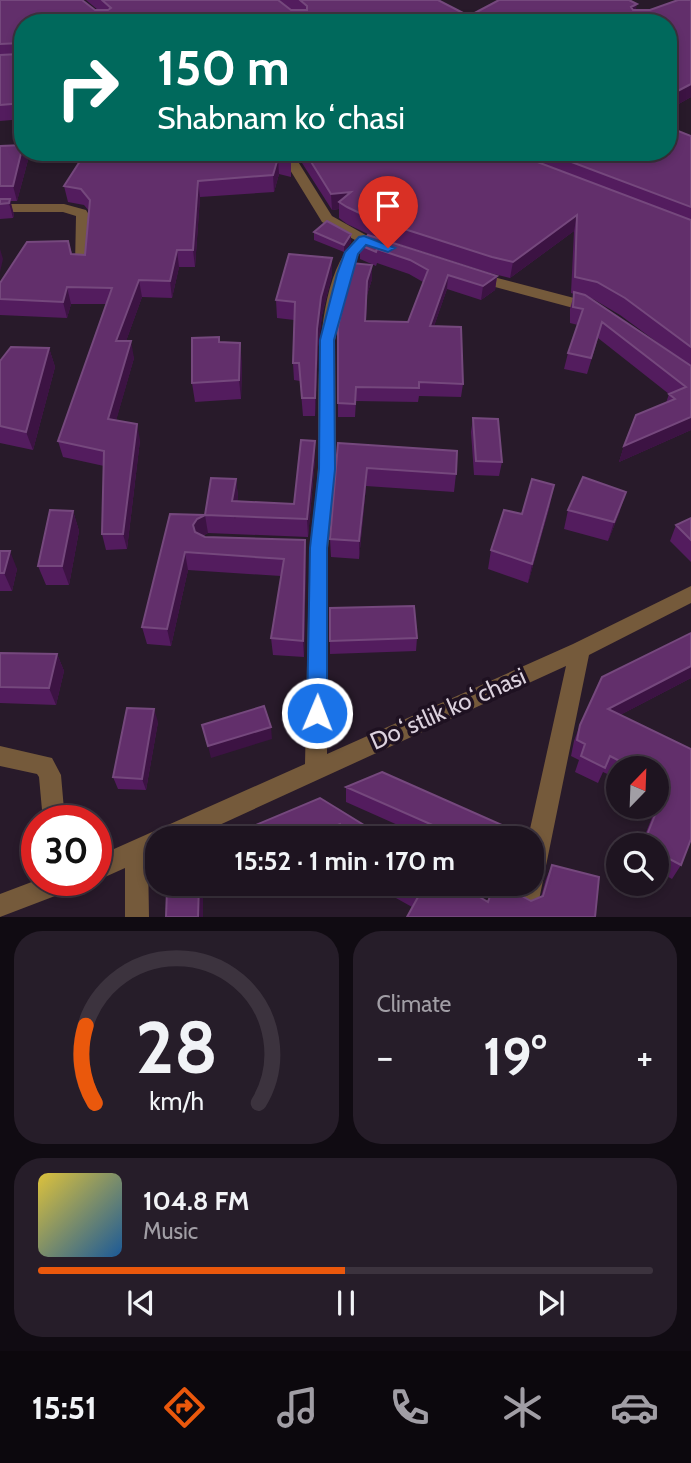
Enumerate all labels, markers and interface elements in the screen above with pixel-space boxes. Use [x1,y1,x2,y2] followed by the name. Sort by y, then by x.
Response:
[157,38,290,97] text: 150 m
[42,42,133,133] icon: right
[157,98,405,137] text: Shabnam koʻchasi
[358,176,418,248] pin
[369,187,407,225] icon: arrive
[365,661,530,756] street label: Doʻstlik koʻchasi
[280,676,354,750] position arrow
[606,756,668,819] north arrow
[606,756,669,896] map controls
[21,805,112,896] speed limit sign: 30
[606,833,669,896] button: search
[234,845,455,877] text: 15:52 · 1 min · 170 m
[377,990,451,1018] text: Climate
[135,1004,217,1092] text: 28
[483,1025,546,1088] text: 19°
[377,1033,393,1080] text: −
[636,1033,653,1080] text: +
[149,1086,204,1116] text: km/h
[143,1185,249,1217] text: 104.8 FM
[143,1217,198,1245] text: Music
[122,1284,160,1322] icon: previous
[327,1284,365,1322] icon: pause
[532,1284,570,1322] icon: next
[160,1383,209,1432] icon: directions
[273,1383,322,1432] icon: music
[385,1383,434,1432] icon: phone
[498,1383,547,1432] icon: climate
[610,1383,659,1432] icon: car
[32,1388,97,1427] text: 15:51

